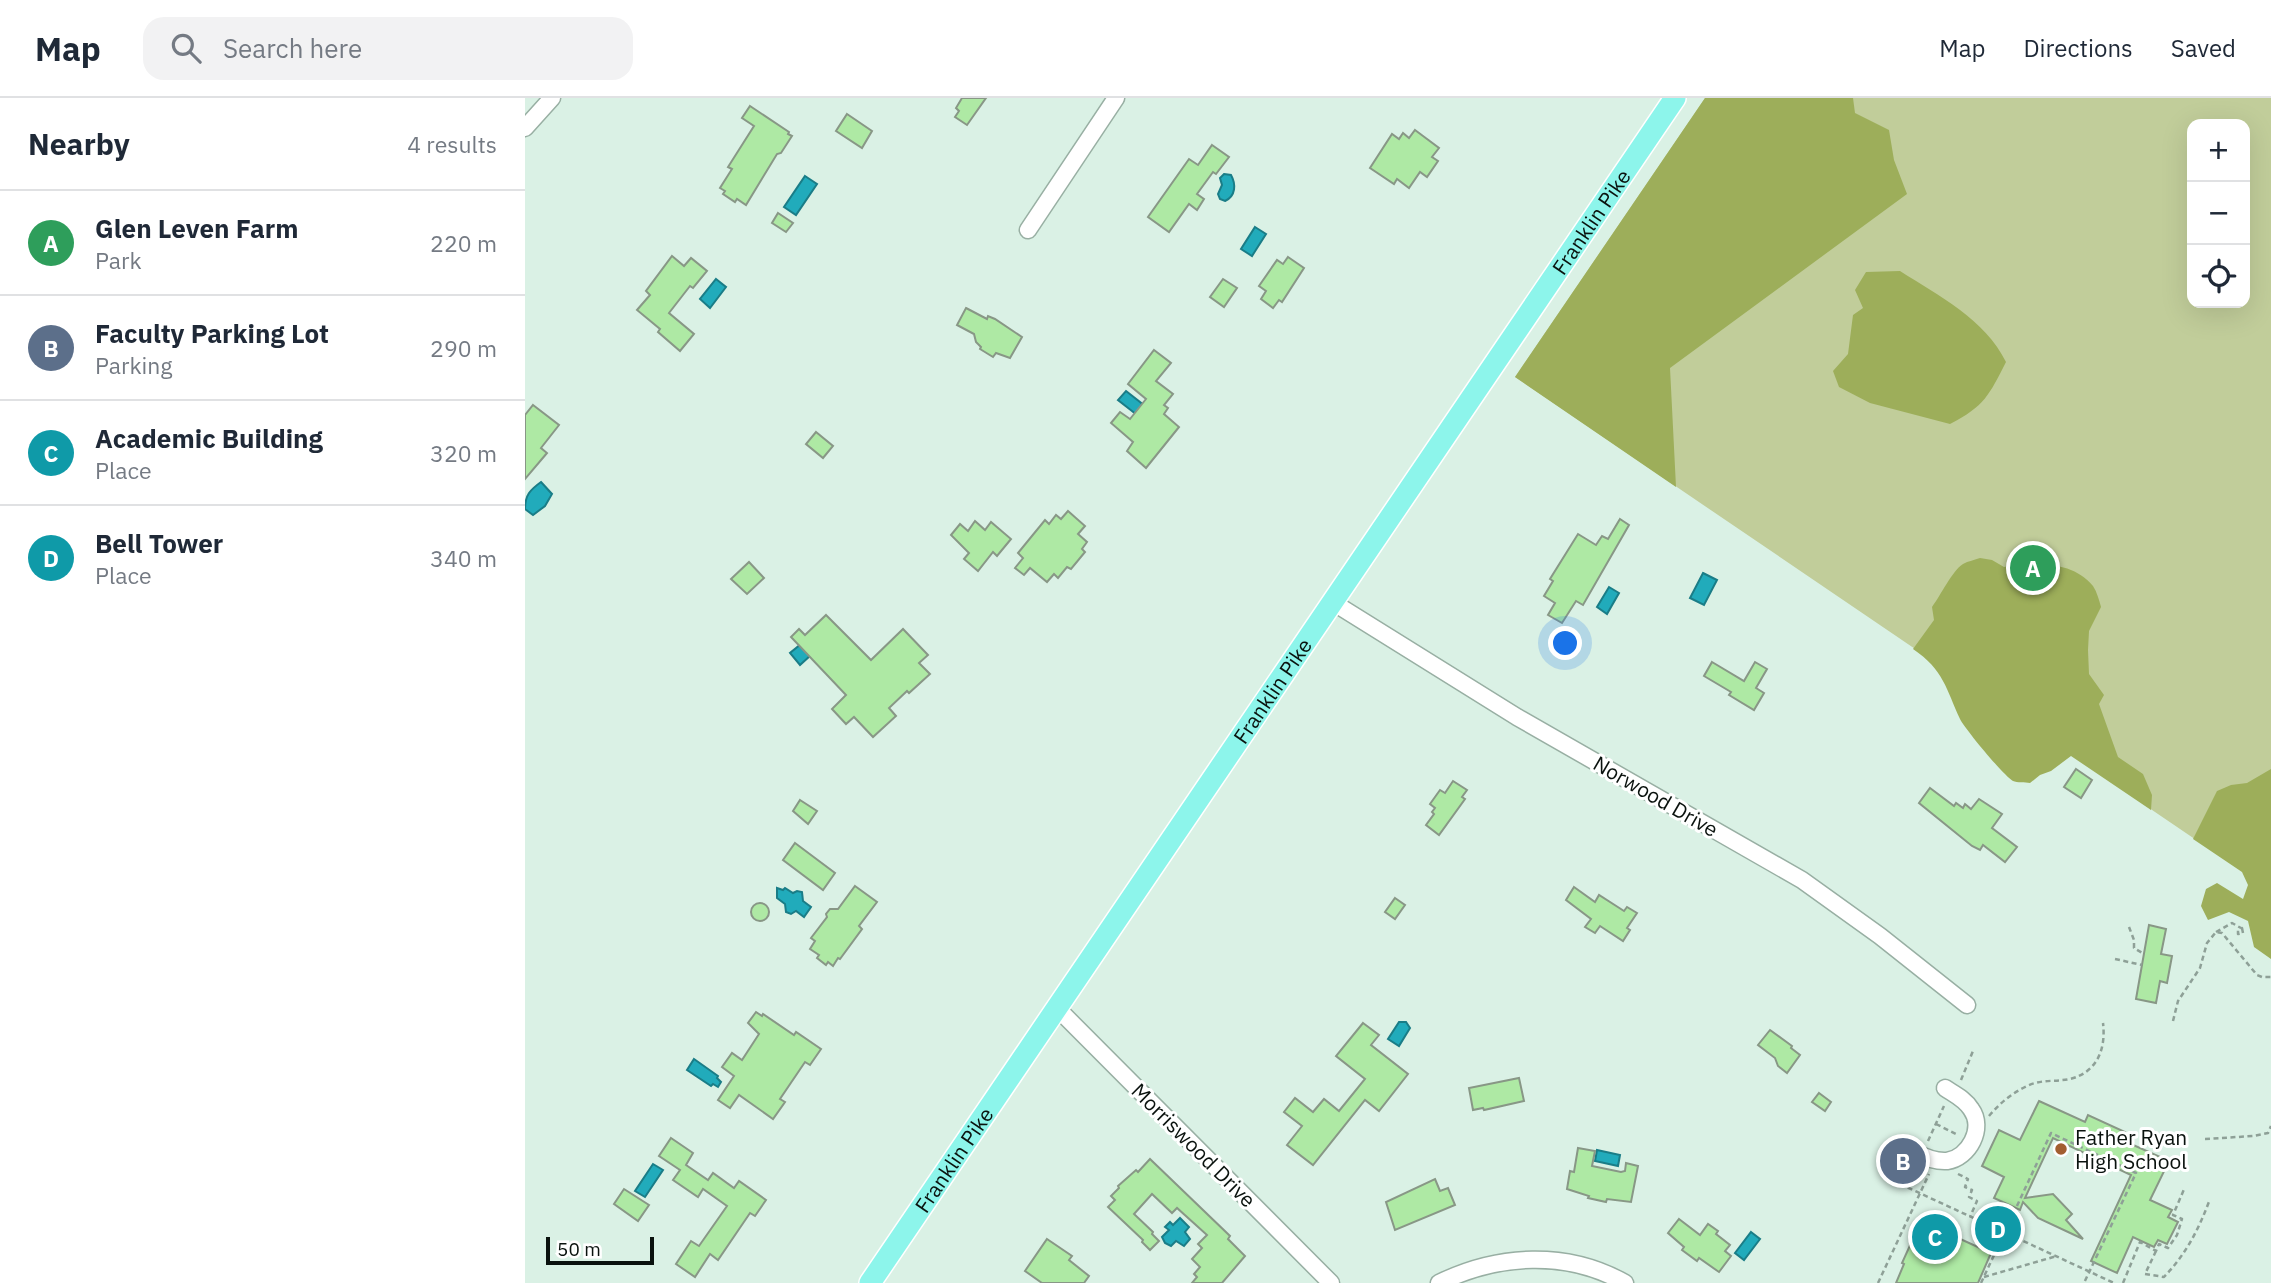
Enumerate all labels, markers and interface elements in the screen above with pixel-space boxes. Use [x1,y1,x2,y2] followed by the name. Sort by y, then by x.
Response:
[143,17,633,80] search box
[35,27,101,70] text: Map
[167,29,205,67] icon: search
[223,31,362,65] text: Search here
[1939,32,1985,64] text: Map
[2023,32,2133,64] text: Directions
[2171,32,2236,64] text: Saved
[2187,119,2250,308] map controls
[2187,119,2250,182] button: +
[28,124,130,163] text: Nearby
[407,129,497,159] text: 4 results
[1545,164,1637,280] street label: Franklin Pike
[2187,182,2250,245] button: −
[95,211,298,245] text: Glen Leven Farm
[43,228,59,258] text: A
[430,228,497,258] text: 220 m
[95,245,142,275] text: Park
[2187,245,2250,308] button: locate
[95,316,329,350] text: Faculty Parking Lot
[43,333,59,363] text: B
[430,333,497,363] text: 290 m
[95,350,173,380] text: Parking
[95,421,323,455] text: Academic Building
[44,438,58,468] text: C
[430,438,497,468] text: 320 m
[95,455,152,485] text: Place
[95,526,223,560] text: Bell Tower
[2010,542,2056,594] pin: A
[43,543,59,573] text: D
[430,543,497,573] text: 340 m
[95,560,152,590] text: Place
[1548,626,1582,660] your location
[1227,633,1318,749] street label: Franklin Pike
[1588,749,1724,843] street label: Norwood Drive
[1126,1077,1262,1213] street label: Morriswood Drive
[908,1102,999,1218] street label: Franklin Pike
[2075,1123,2187,1175] place label: Father Ryan High School
[1880,1135,1926,1187] pin: B
[2053,1141,2069,1157] marker: Father Ryan High School
[1975,1203,2021,1255] pin: D
[1912,1211,1958,1263] pin: C
[546,1234,655,1266] scale bar
[557,1237,601,1261] text: 50 m

